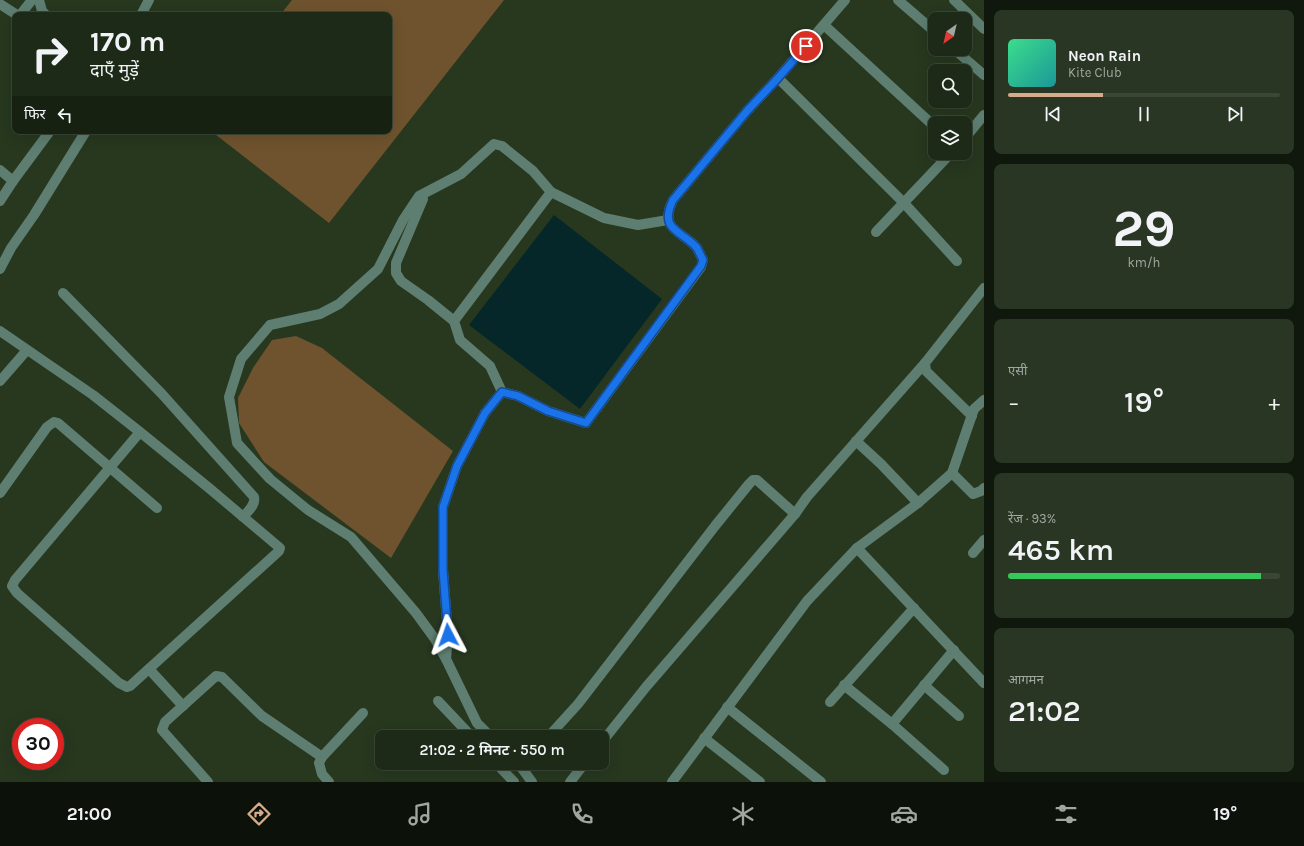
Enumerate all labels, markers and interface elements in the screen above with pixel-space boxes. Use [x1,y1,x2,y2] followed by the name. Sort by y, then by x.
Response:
[928,12,972,56] north arrow
[928,12,972,160] map controls
[90,25,165,58] text: 170 m
[24,28,76,80] icon: right
[789,29,823,63] pin
[795,35,817,57] icon: arrive
[1068,47,1141,65] text: Neon Rain
[90,59,139,81] text: दाएँ मुड़ें
[928,64,972,108] button: search
[1068,65,1122,80] text: Kite Club
[1042,103,1064,125] icon: previous
[1133,103,1155,125] icon: pause
[1224,103,1246,125] icon: next
[54,104,76,126] icon: left
[24,105,46,123] text: फिर
[928,116,972,160] button: layers
[1112,198,1176,259] text: 29
[1128,255,1160,270] text: km/h
[1008,363,1027,378] text: एसी
[1124,384,1164,420] text: 19°
[1008,390,1020,416] text: −
[1268,390,1280,416] text: +
[1008,511,1056,526] text: रेंज · 93%
[1008,532,1114,568] text: 465 km
[427,614,469,656] position arrow
[1008,672,1044,687] text: आगमन
[1008,693,1081,729] text: 21:02
[12,718,64,770] speed limit sign: 30
[419,741,565,759] text: 21:02 · 2 मिनट · 550 m
[245,800,273,828] icon: directions
[406,800,434,828] icon: music
[568,800,596,828] icon: phone
[729,800,757,828] icon: climate
[890,800,918,828] icon: car
[1052,800,1080,828] icon: filters
[67,803,112,825] text: 21:00
[1213,803,1237,825] text: 19°

